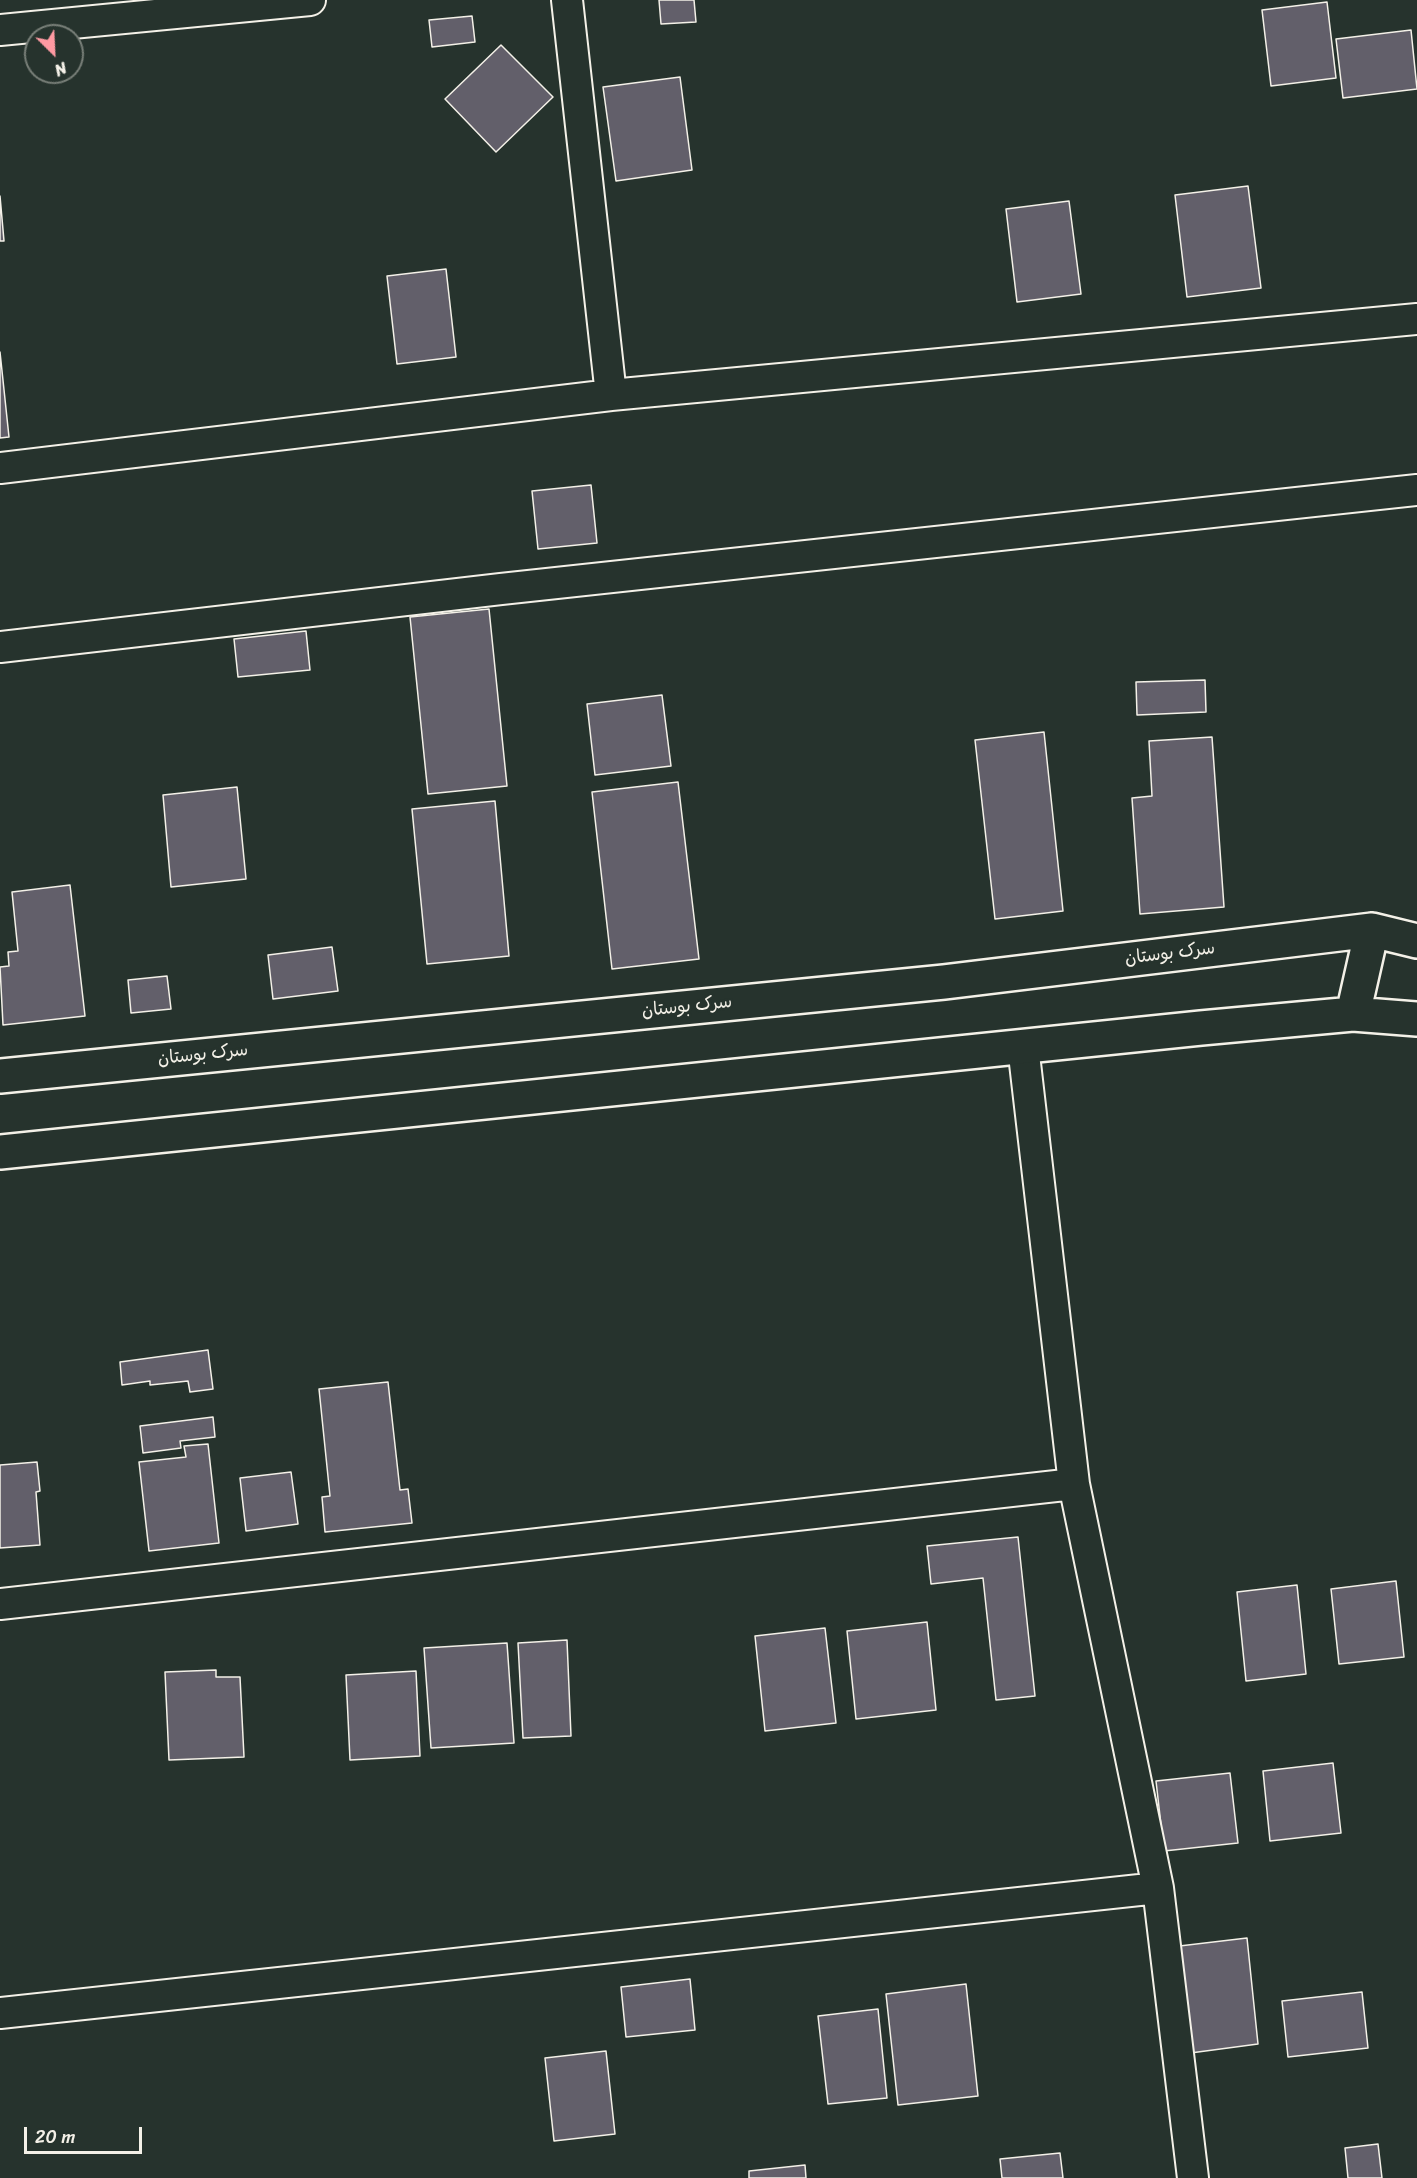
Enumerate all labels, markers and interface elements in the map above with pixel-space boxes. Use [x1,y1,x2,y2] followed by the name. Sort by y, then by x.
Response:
[24,24,84,84] north arrow
[50,54,72,85] text: N
[1124,938,1216,970] street label: سرک بوستان
[641,992,733,1022] street label: سرک بوستان
[157,1040,249,1070] street label: سرک بوستان
[27,2115,146,2153] scale bar
[35,2121,75,2153] text: 20 m

